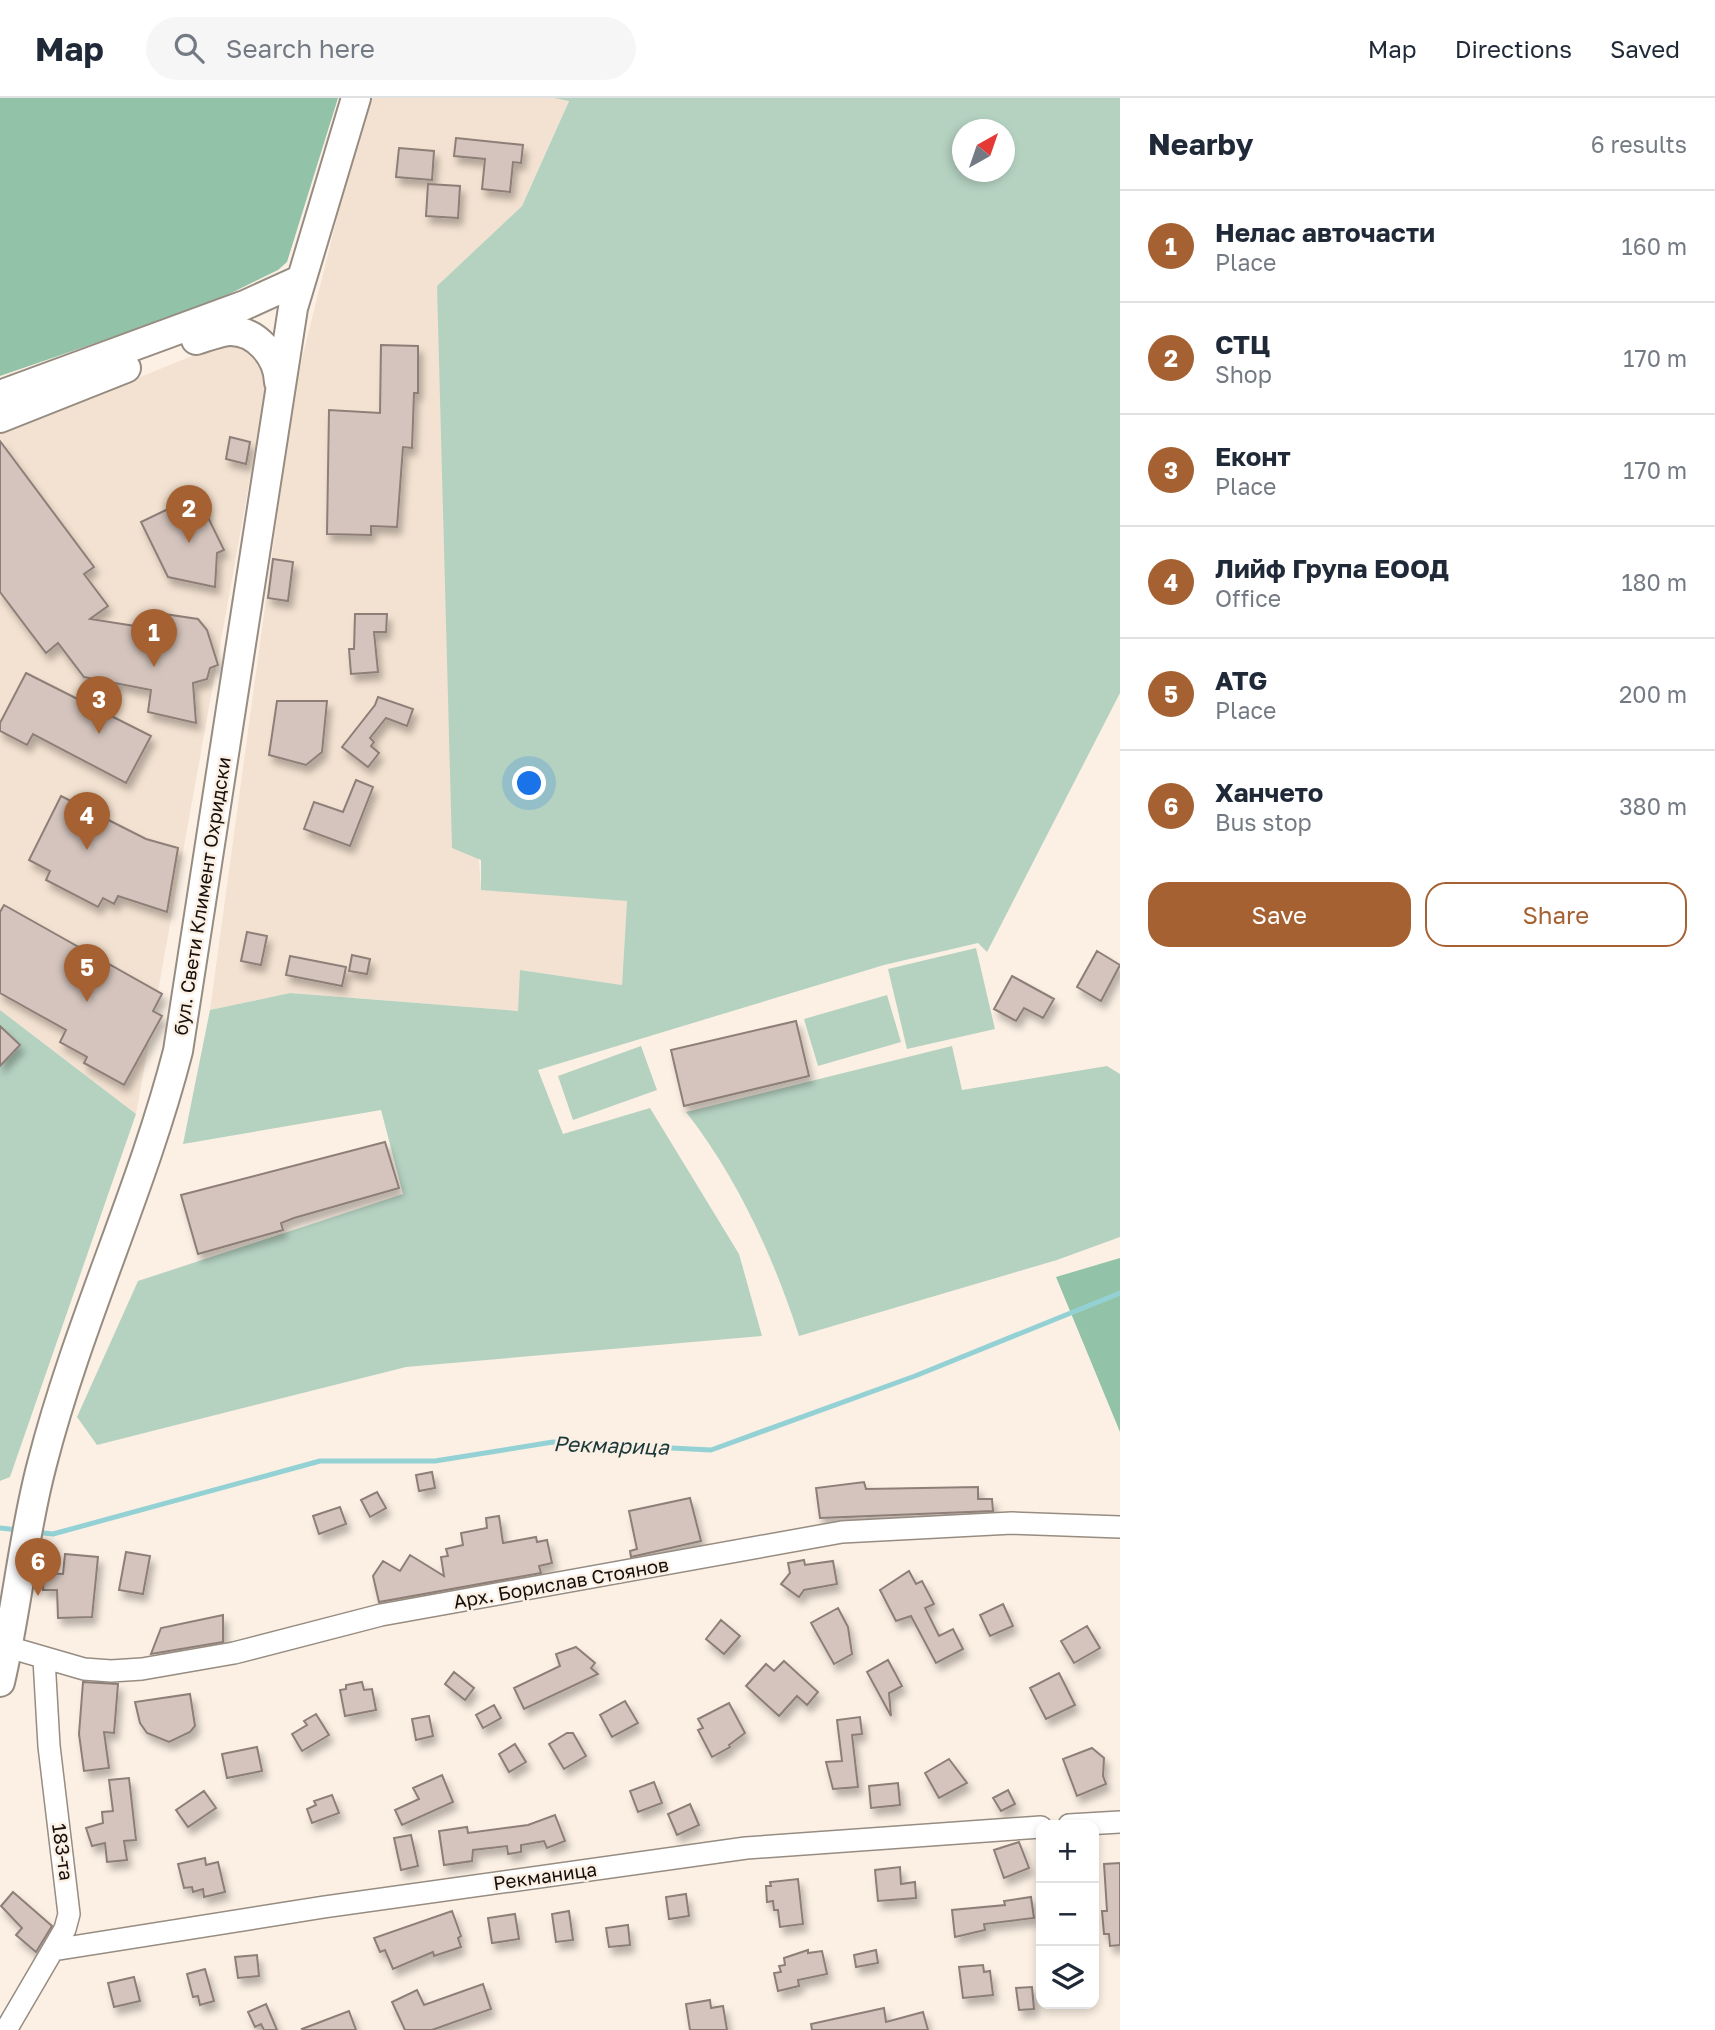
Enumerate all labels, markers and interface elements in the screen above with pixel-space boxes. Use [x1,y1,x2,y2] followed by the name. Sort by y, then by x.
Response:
[146,17,636,80] search box
[35,29,104,68] text: Map
[170,29,208,67] icon: search
[226,33,375,64] text: Search here
[1368,34,1417,63] text: Map
[1455,34,1572,63] text: Directions
[1610,34,1680,63] text: Saved
[952,119,1015,182] north arrow
[1148,126,1253,162] text: Nearby
[1591,130,1687,158] text: 6 results
[1215,217,1435,248] text: Нелас авточасти
[1165,232,1177,260] text: 1
[1622,232,1687,260] text: 160 m
[1215,248,1276,276] text: Place
[1215,329,1270,360] text: СТЦ
[1164,344,1178,372] text: 2
[1623,344,1687,372] text: 170 m
[1215,360,1272,388] text: Shop
[1215,441,1291,472] text: Еконт
[1164,456,1178,484] text: 3
[1623,456,1687,484] text: 170 m
[1215,472,1276,500] text: Place
[166,485,212,543] pin: 2
[1215,553,1449,584] text: Лийф Група ЕООД
[1164,568,1178,596] text: 4
[1621,568,1687,596] text: 180 m
[1215,584,1281,612] text: Office
[131,609,177,667] pin: 1
[1215,665,1267,696] text: ATG
[76,676,122,734] pin: 3
[1164,680,1178,708] text: 5
[1619,680,1687,708] text: 200 m
[1215,696,1276,724] text: Place
[168,755,235,1037] street label: бул. Свети Климент Охридски
[512,766,546,800] your location
[1215,777,1323,808] text: Ханчето
[64,792,110,850] pin: 4
[1164,792,1178,820] text: 6
[1619,792,1687,820] text: 380 m
[1215,808,1312,836] text: Bus stop
[1148,882,1411,947] button: Save
[1425,882,1687,947] button: Share
[64,944,110,1002] pin: 5
[553,1430,670,1460] water label: Рекмарица
[15,1538,61,1596] pin: 6
[452,1552,670,1613] street label: Арх. Борислав Стоянов
[1036,1820,1099,2009] map controls
[1036,1820,1099,1883] button: +
[48,1822,79,1882] street label: 183-та
[492,1857,598,1894] street label: Рекманица
[1036,1883,1099,1946] button: −
[1036,1946,1099,2009] button: layers

